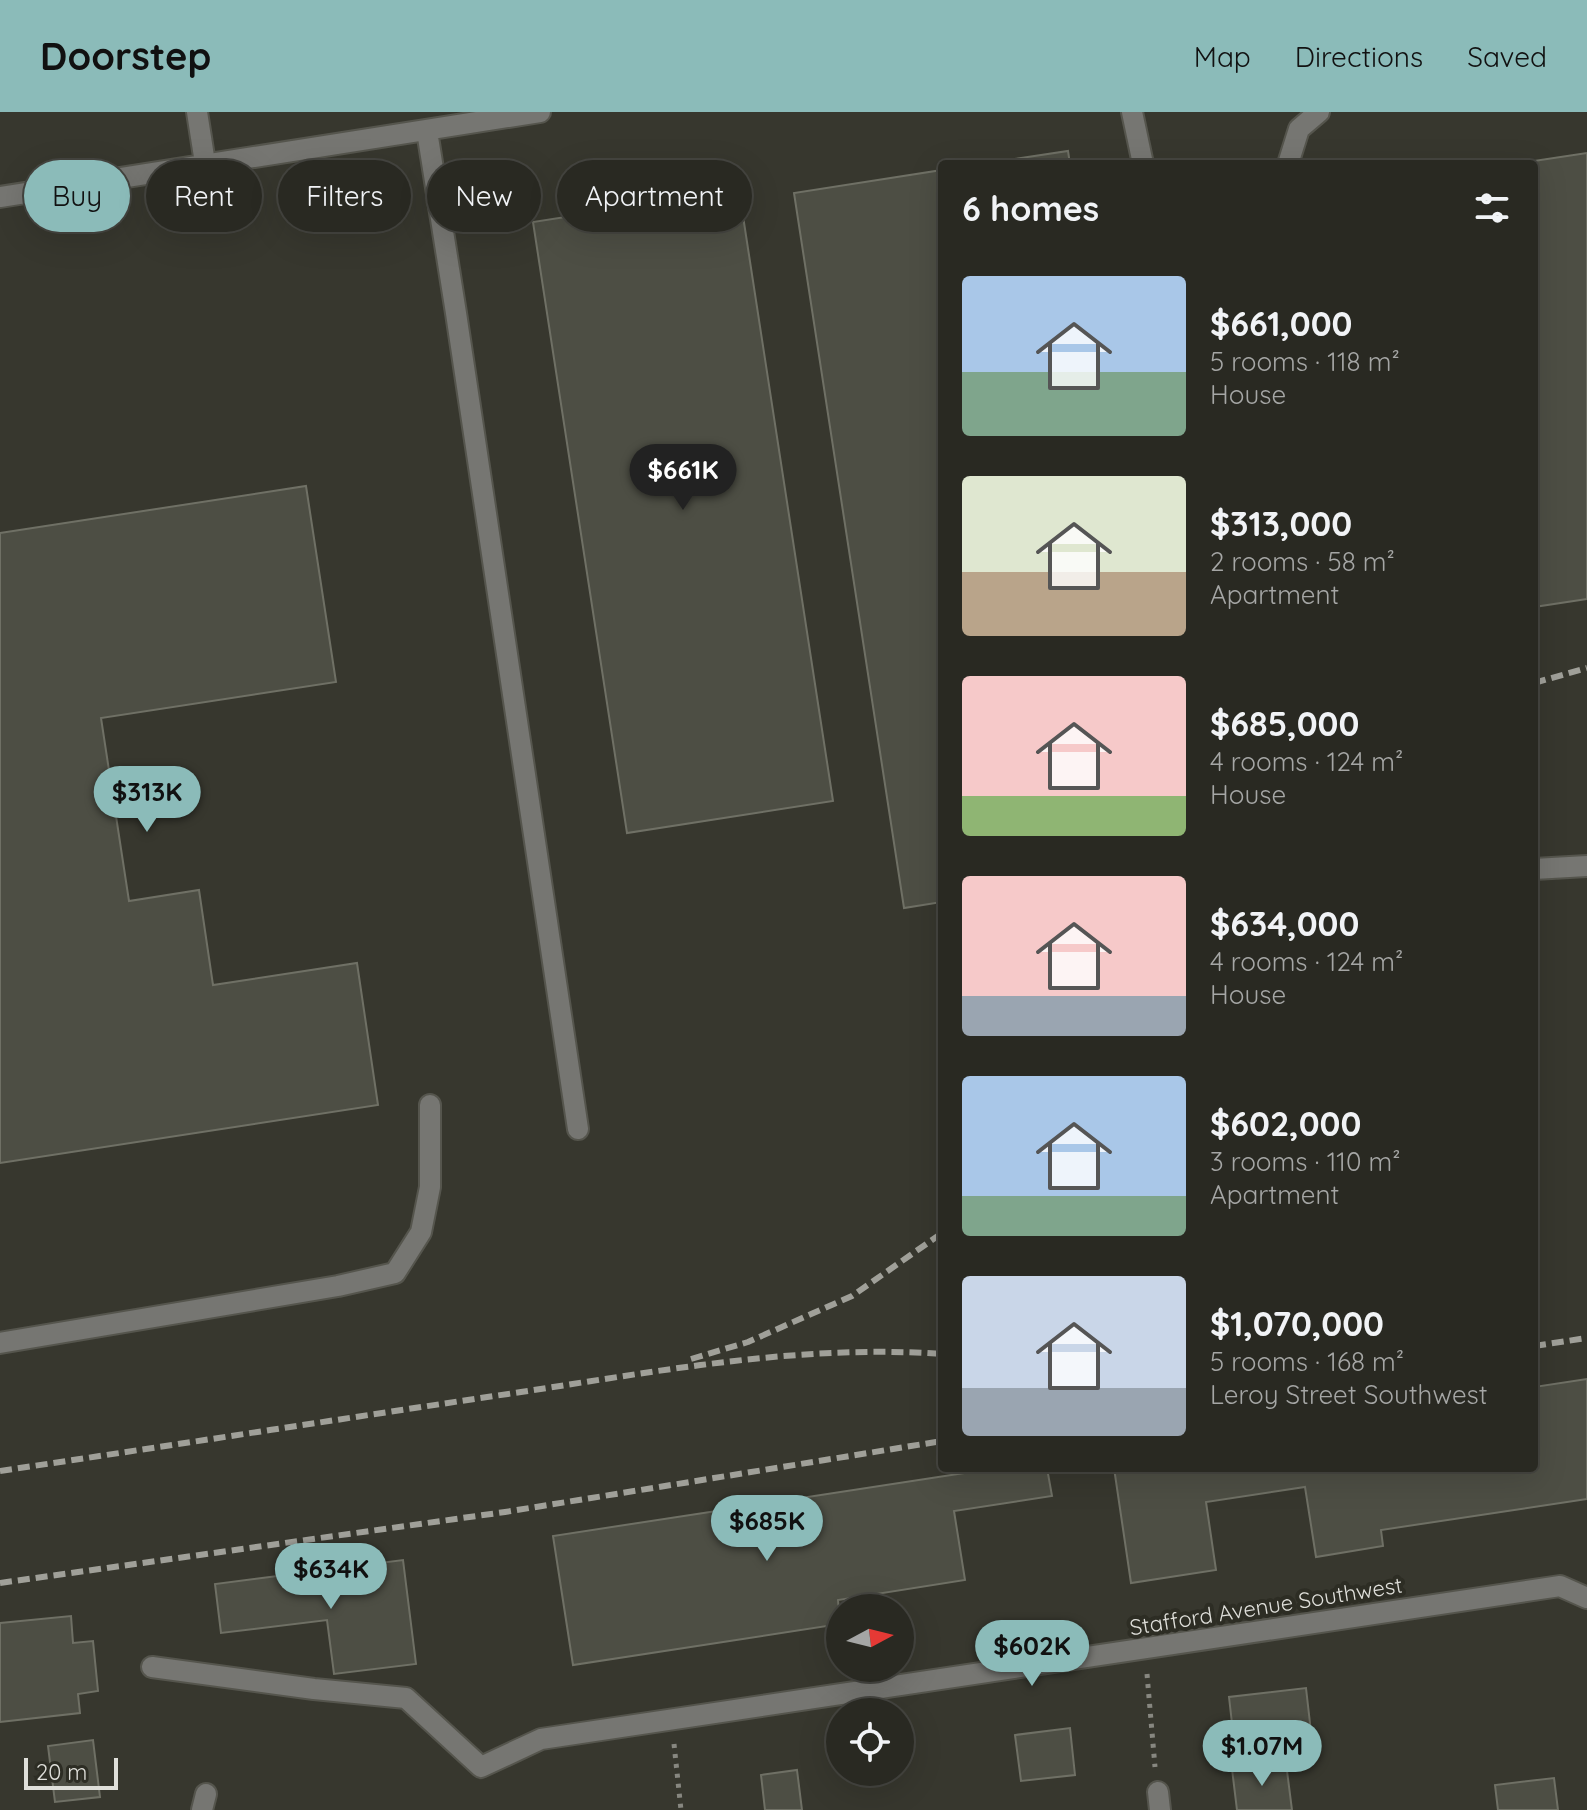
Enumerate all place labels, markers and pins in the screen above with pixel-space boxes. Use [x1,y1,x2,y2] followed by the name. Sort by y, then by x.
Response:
[627,444,739,512] pin: $661K
[91,766,203,834] pin: $313K
[711,1495,823,1563] pin: $685K
[275,1543,387,1611] pin: $634K
[976,1620,1088,1688] pin: $602K
[1197,1720,1327,1788] pin: $1.07M

